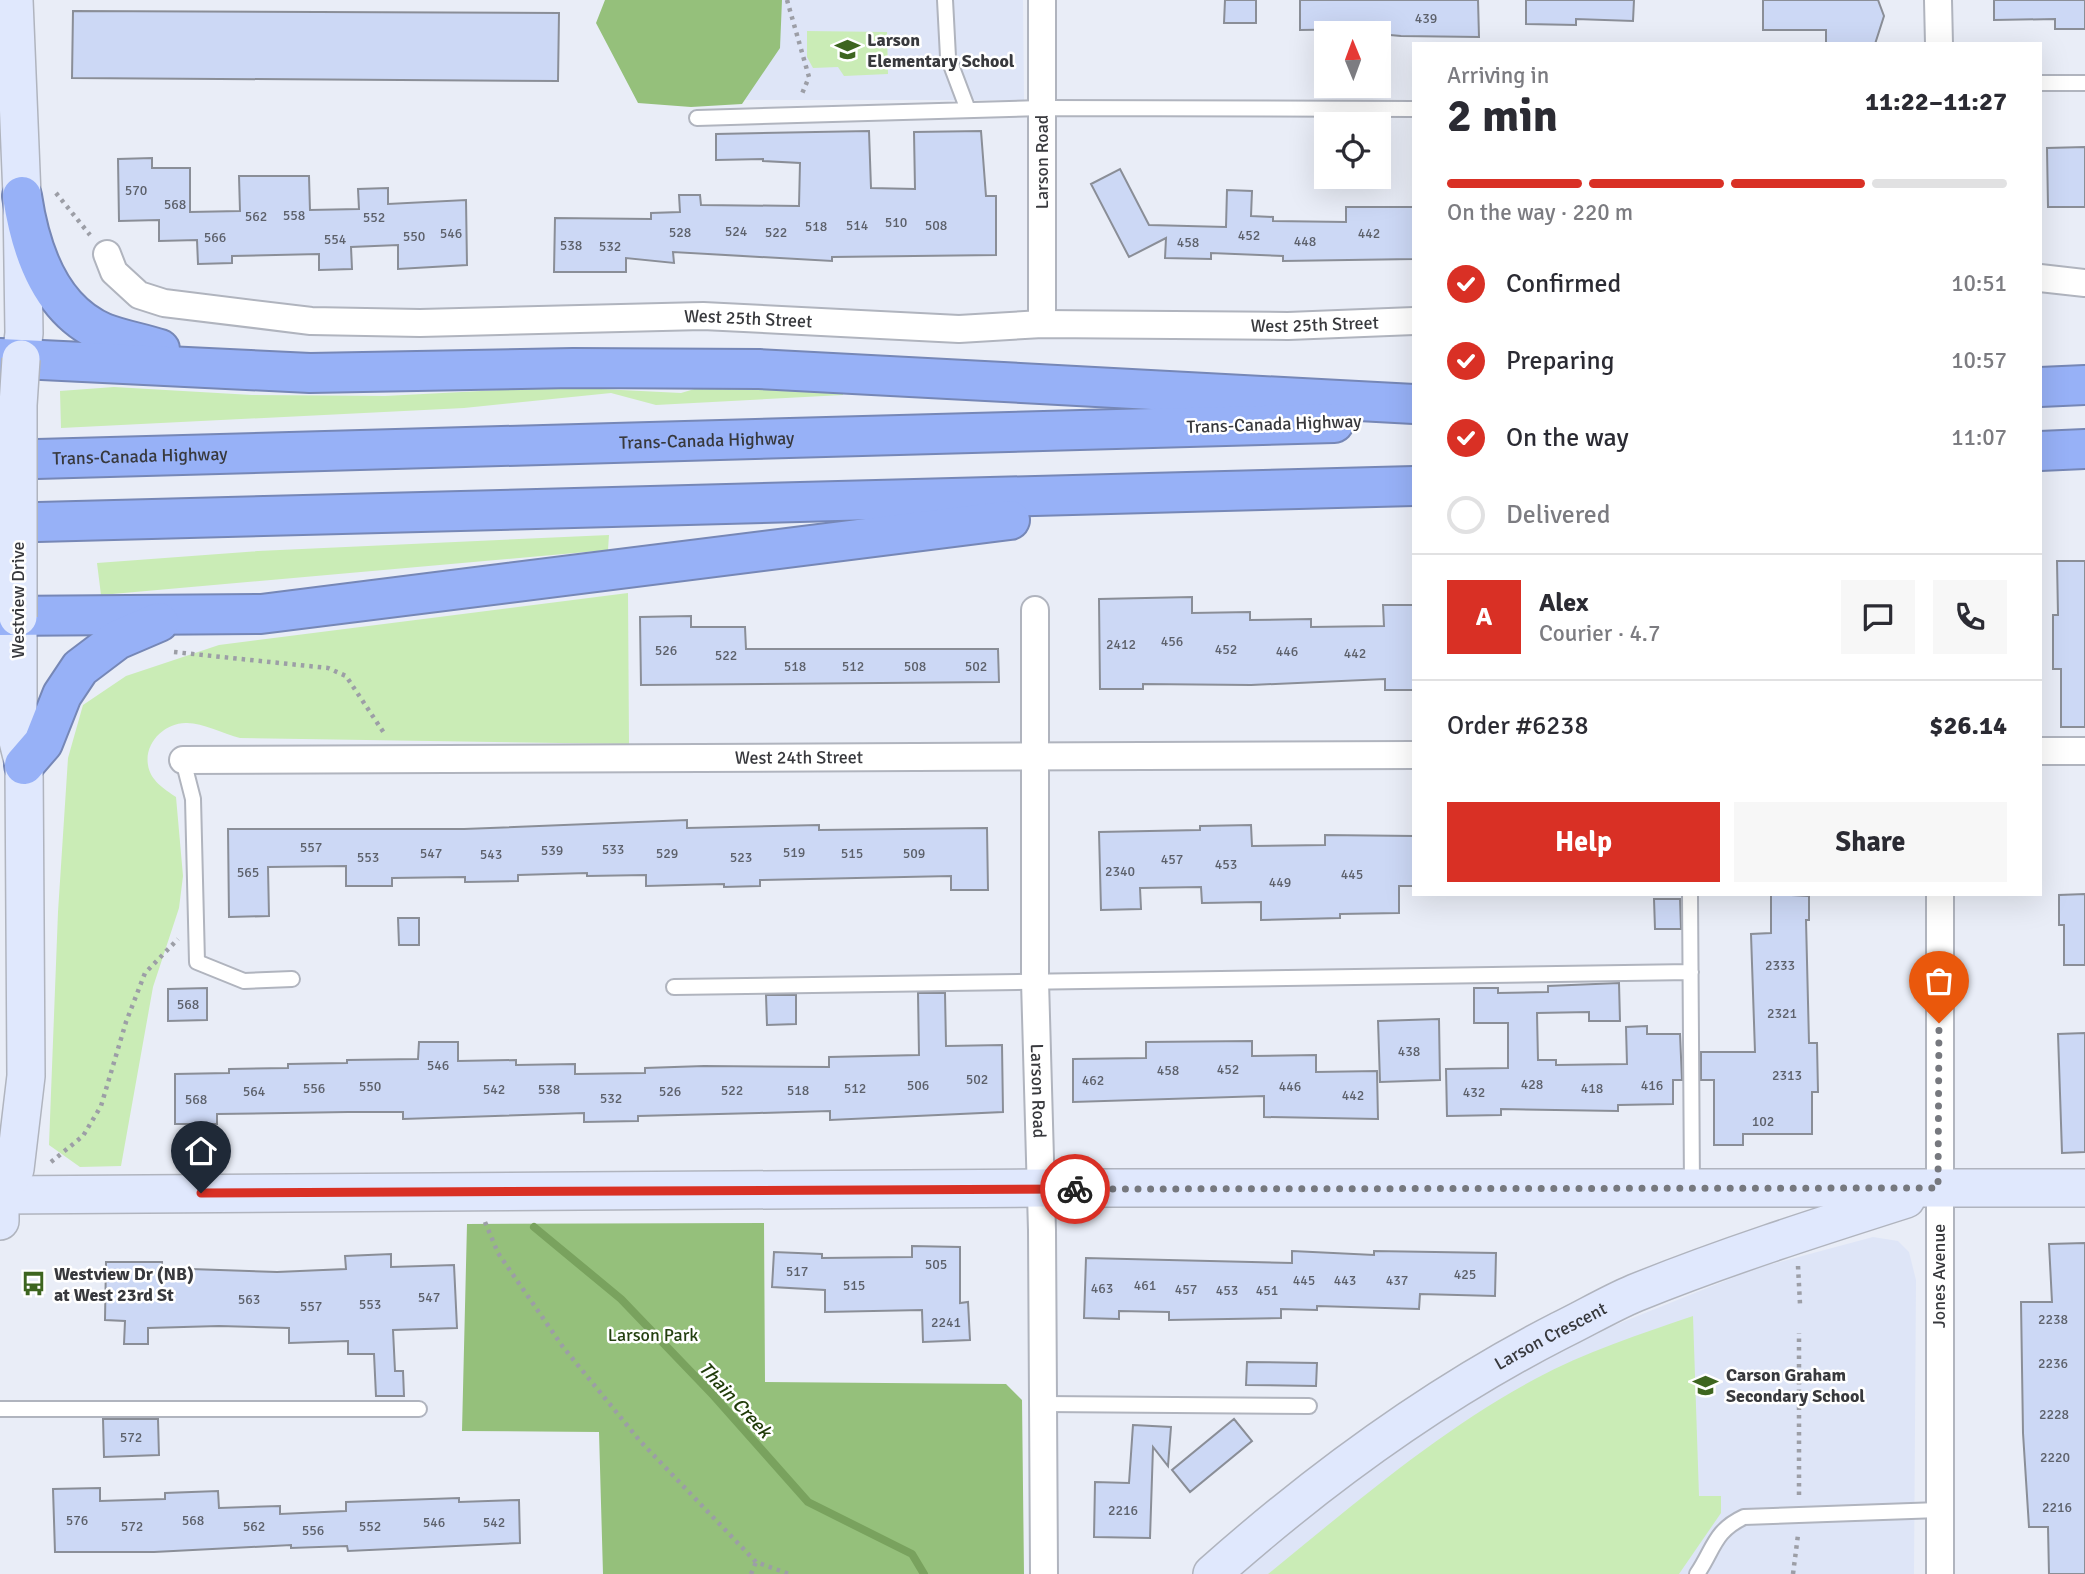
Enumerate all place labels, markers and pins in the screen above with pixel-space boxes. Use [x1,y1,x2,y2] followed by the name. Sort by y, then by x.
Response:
[867,29,1015,72] place label: Larson Elementary School
[833,36,861,64] school or university icon: Larson Elementary School
[1909,951,1969,1023] pin
[171,1121,231,1193] pin
[54,1263,194,1306] place label: Westview Dr (NB) at West 23rd St
[20,1270,48,1298] bus stop icon: Westview Dr (NB) at West 23rd St
[1726,1364,1865,1407] place label: Carson Graham Secondary School
[1692,1371,1720,1399] school or university icon: Carson Graham Secondary School

